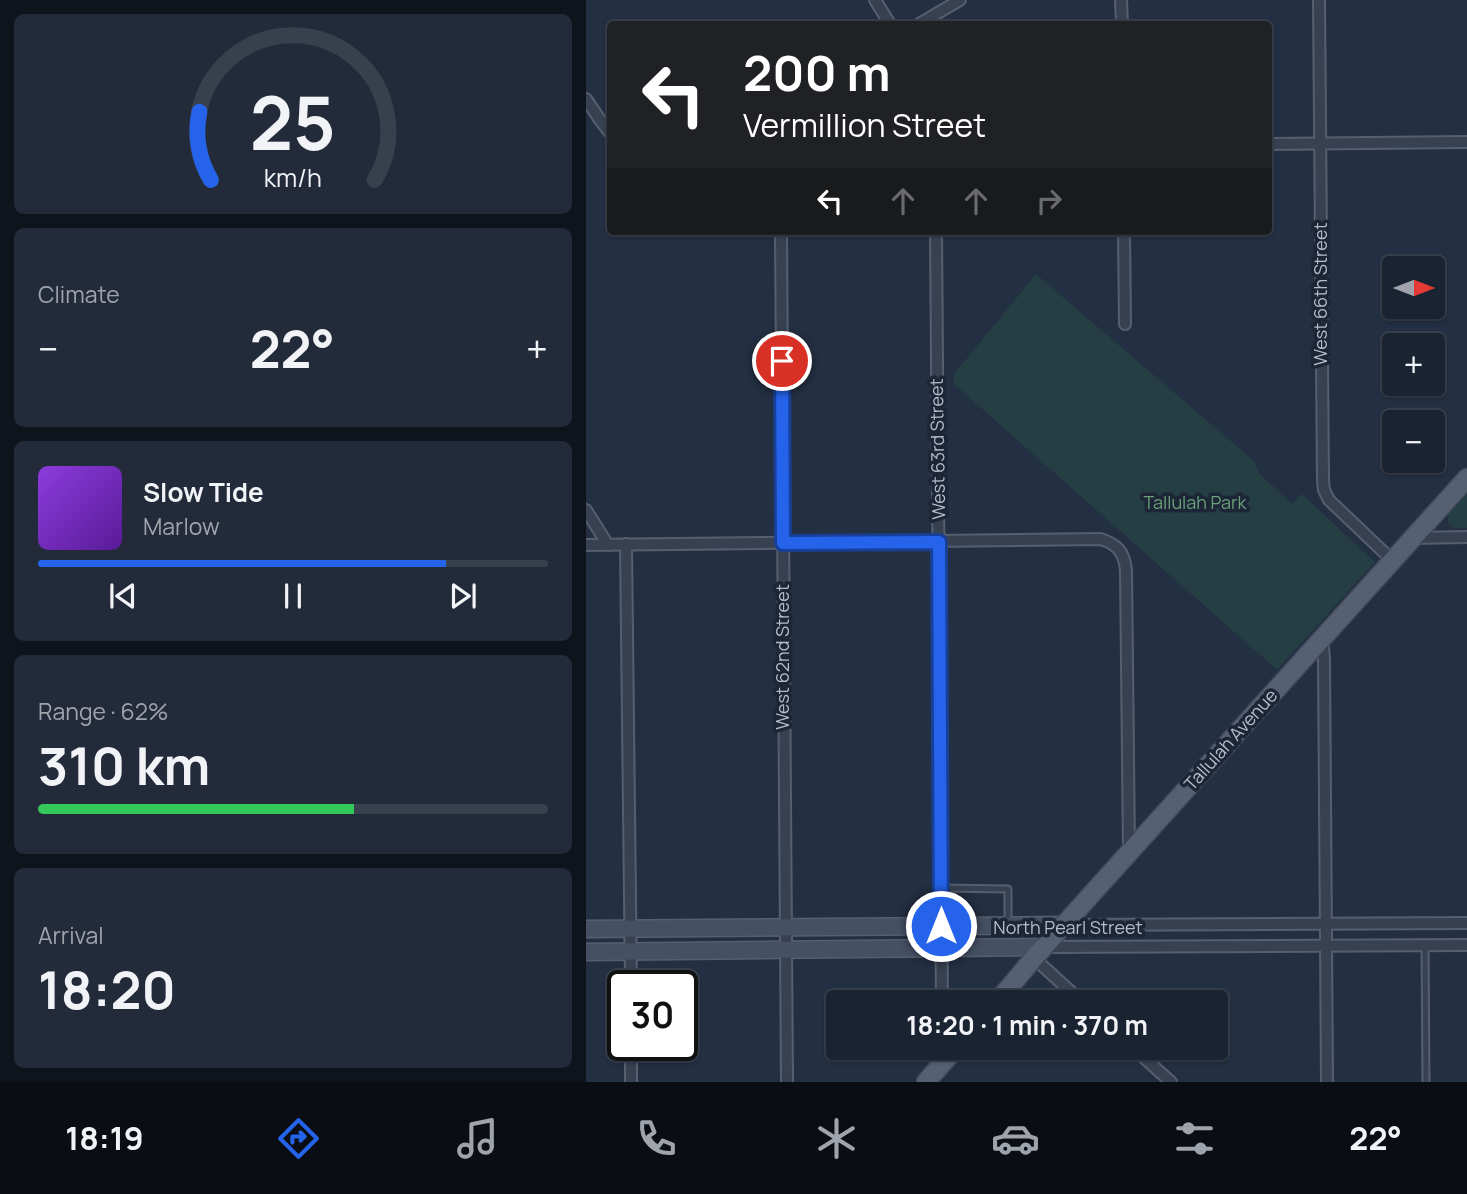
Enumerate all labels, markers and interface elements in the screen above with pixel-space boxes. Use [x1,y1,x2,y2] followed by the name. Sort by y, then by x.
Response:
[743,39,891,106] text: 200 m
[628,49,719,140] icon: left
[250,72,336,172] text: 25
[743,103,986,147] text: Vermillion Street
[264,160,322,195] text: km/h
[811,182,849,220] icon: left
[884,182,922,220] icon: ahead
[957,182,995,220] icon: ahead
[1030,182,1068,220] icon: right
[1308,222,1332,366] street label: West 66th Street
[1382,256,1445,318] north arrow
[1382,256,1445,473] map controls
[38,278,120,310] text: Climate
[250,313,335,384] text: 22°
[38,322,59,374] text: −
[526,322,548,374] text: +
[752,331,812,391] pin
[1382,333,1445,396] button: +
[763,342,801,380] icon: arrive
[924,378,950,520] street label: West 63rd Street
[1382,410,1445,473] button: −
[143,474,264,510] text: Slow Tide
[1144,490,1248,514] park label: Tallulah Park
[143,510,220,542] text: Marlow
[104,577,142,615] icon: previous
[274,577,312,615] icon: pause
[444,577,482,615] icon: next
[770,584,794,730] street label: West 62nd Street
[1178,683,1282,795] street label: Tallulah Avenue
[38,695,169,727] text: Range · 62%
[38,730,210,801] text: 310 km
[904,889,978,963] position arrow
[993,915,1143,939] street label: North Pearl Street
[38,919,104,951] text: Arrival
[38,954,176,1025] text: 18:20
[607,970,698,1061] speed limit sign: 30
[906,1007,1148,1043] text: 18:20 · 1 min · 370 m
[274,1114,323,1163] icon: directions
[453,1114,502,1163] icon: music
[632,1114,681,1163] icon: phone
[812,1114,861,1163] icon: climate
[991,1114,1040,1163] icon: car
[1170,1114,1219,1163] icon: filters
[65,1116,144,1160] text: 18:19
[1349,1116,1402,1160] text: 22°

